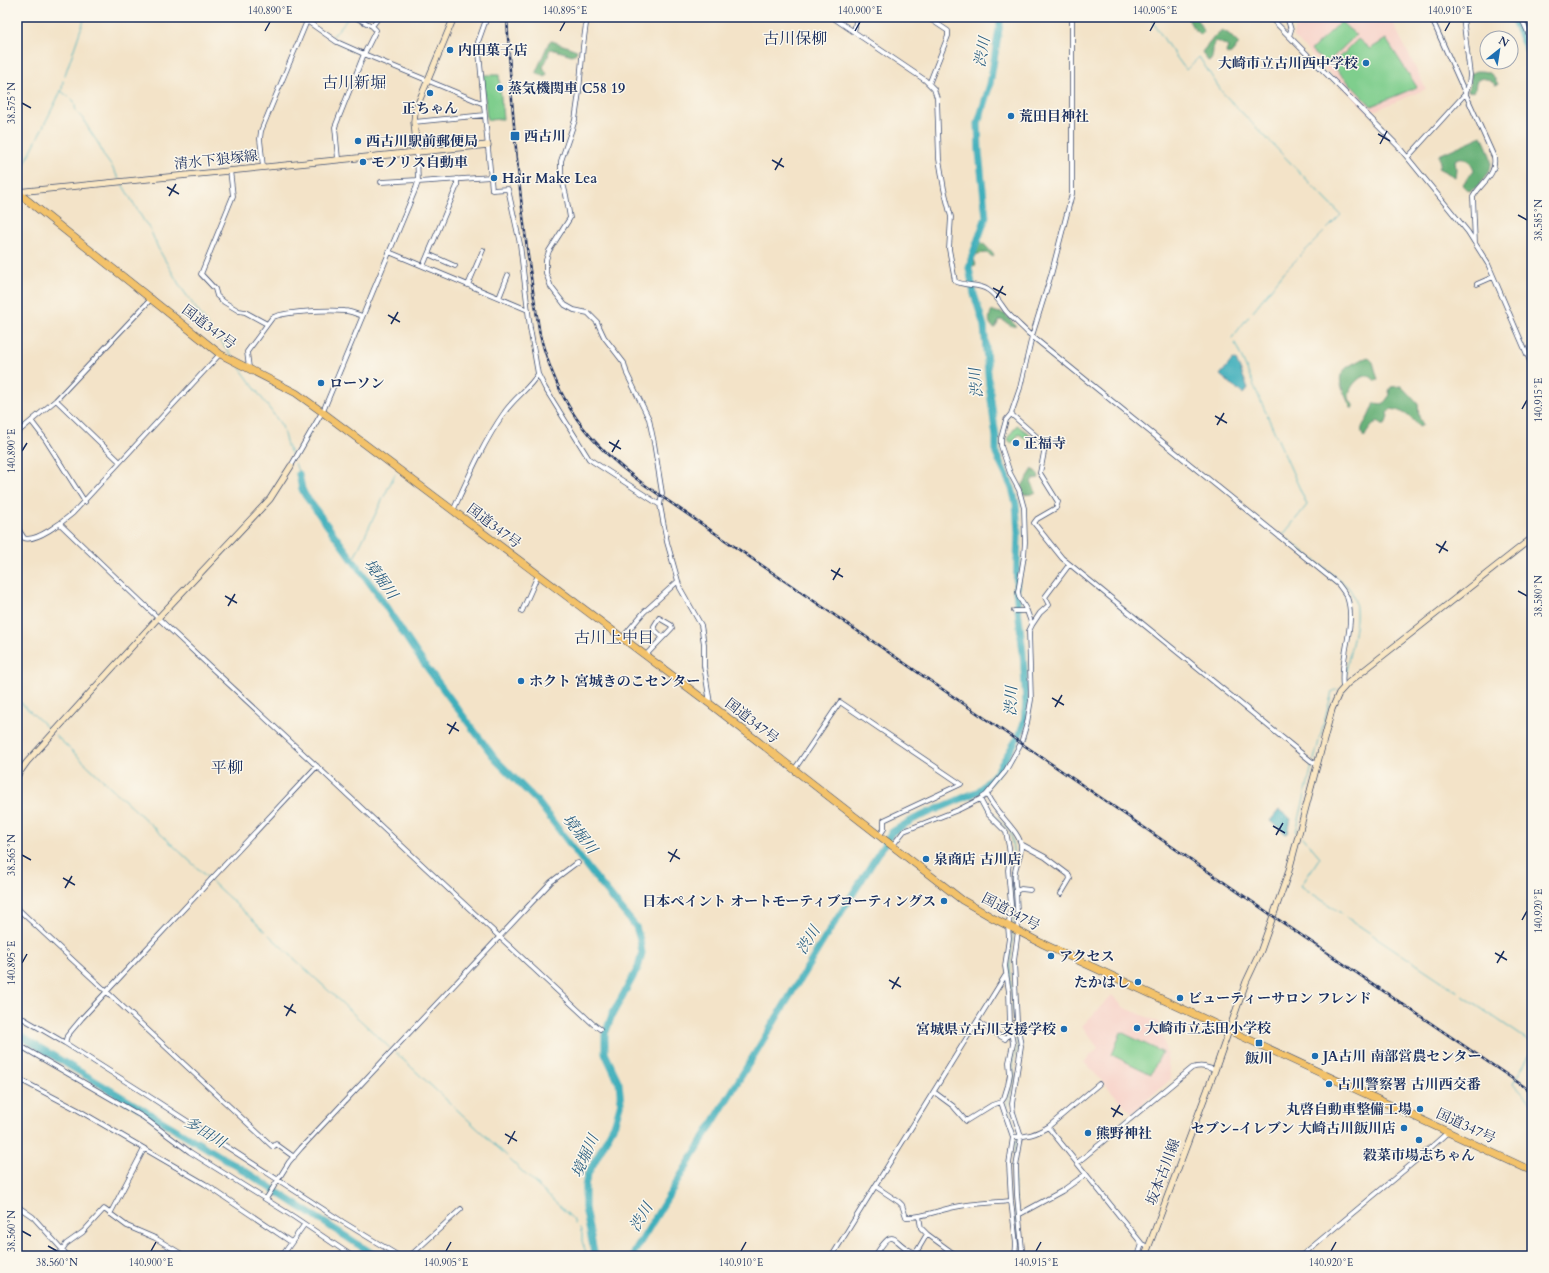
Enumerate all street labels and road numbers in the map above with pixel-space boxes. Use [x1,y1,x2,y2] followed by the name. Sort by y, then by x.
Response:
[173,146,259,174] street label: 清水下狼塚線
[178,300,240,354] street label: 国道347号
[463,499,525,553] street label: 国道347号
[721,694,783,748] street label: 国道347号
[978,889,1044,935] street label: 国道347号
[1433,1104,1499,1148] street label: 国道347号
[1142,1136,1184,1208] street label: 坂本古川線

